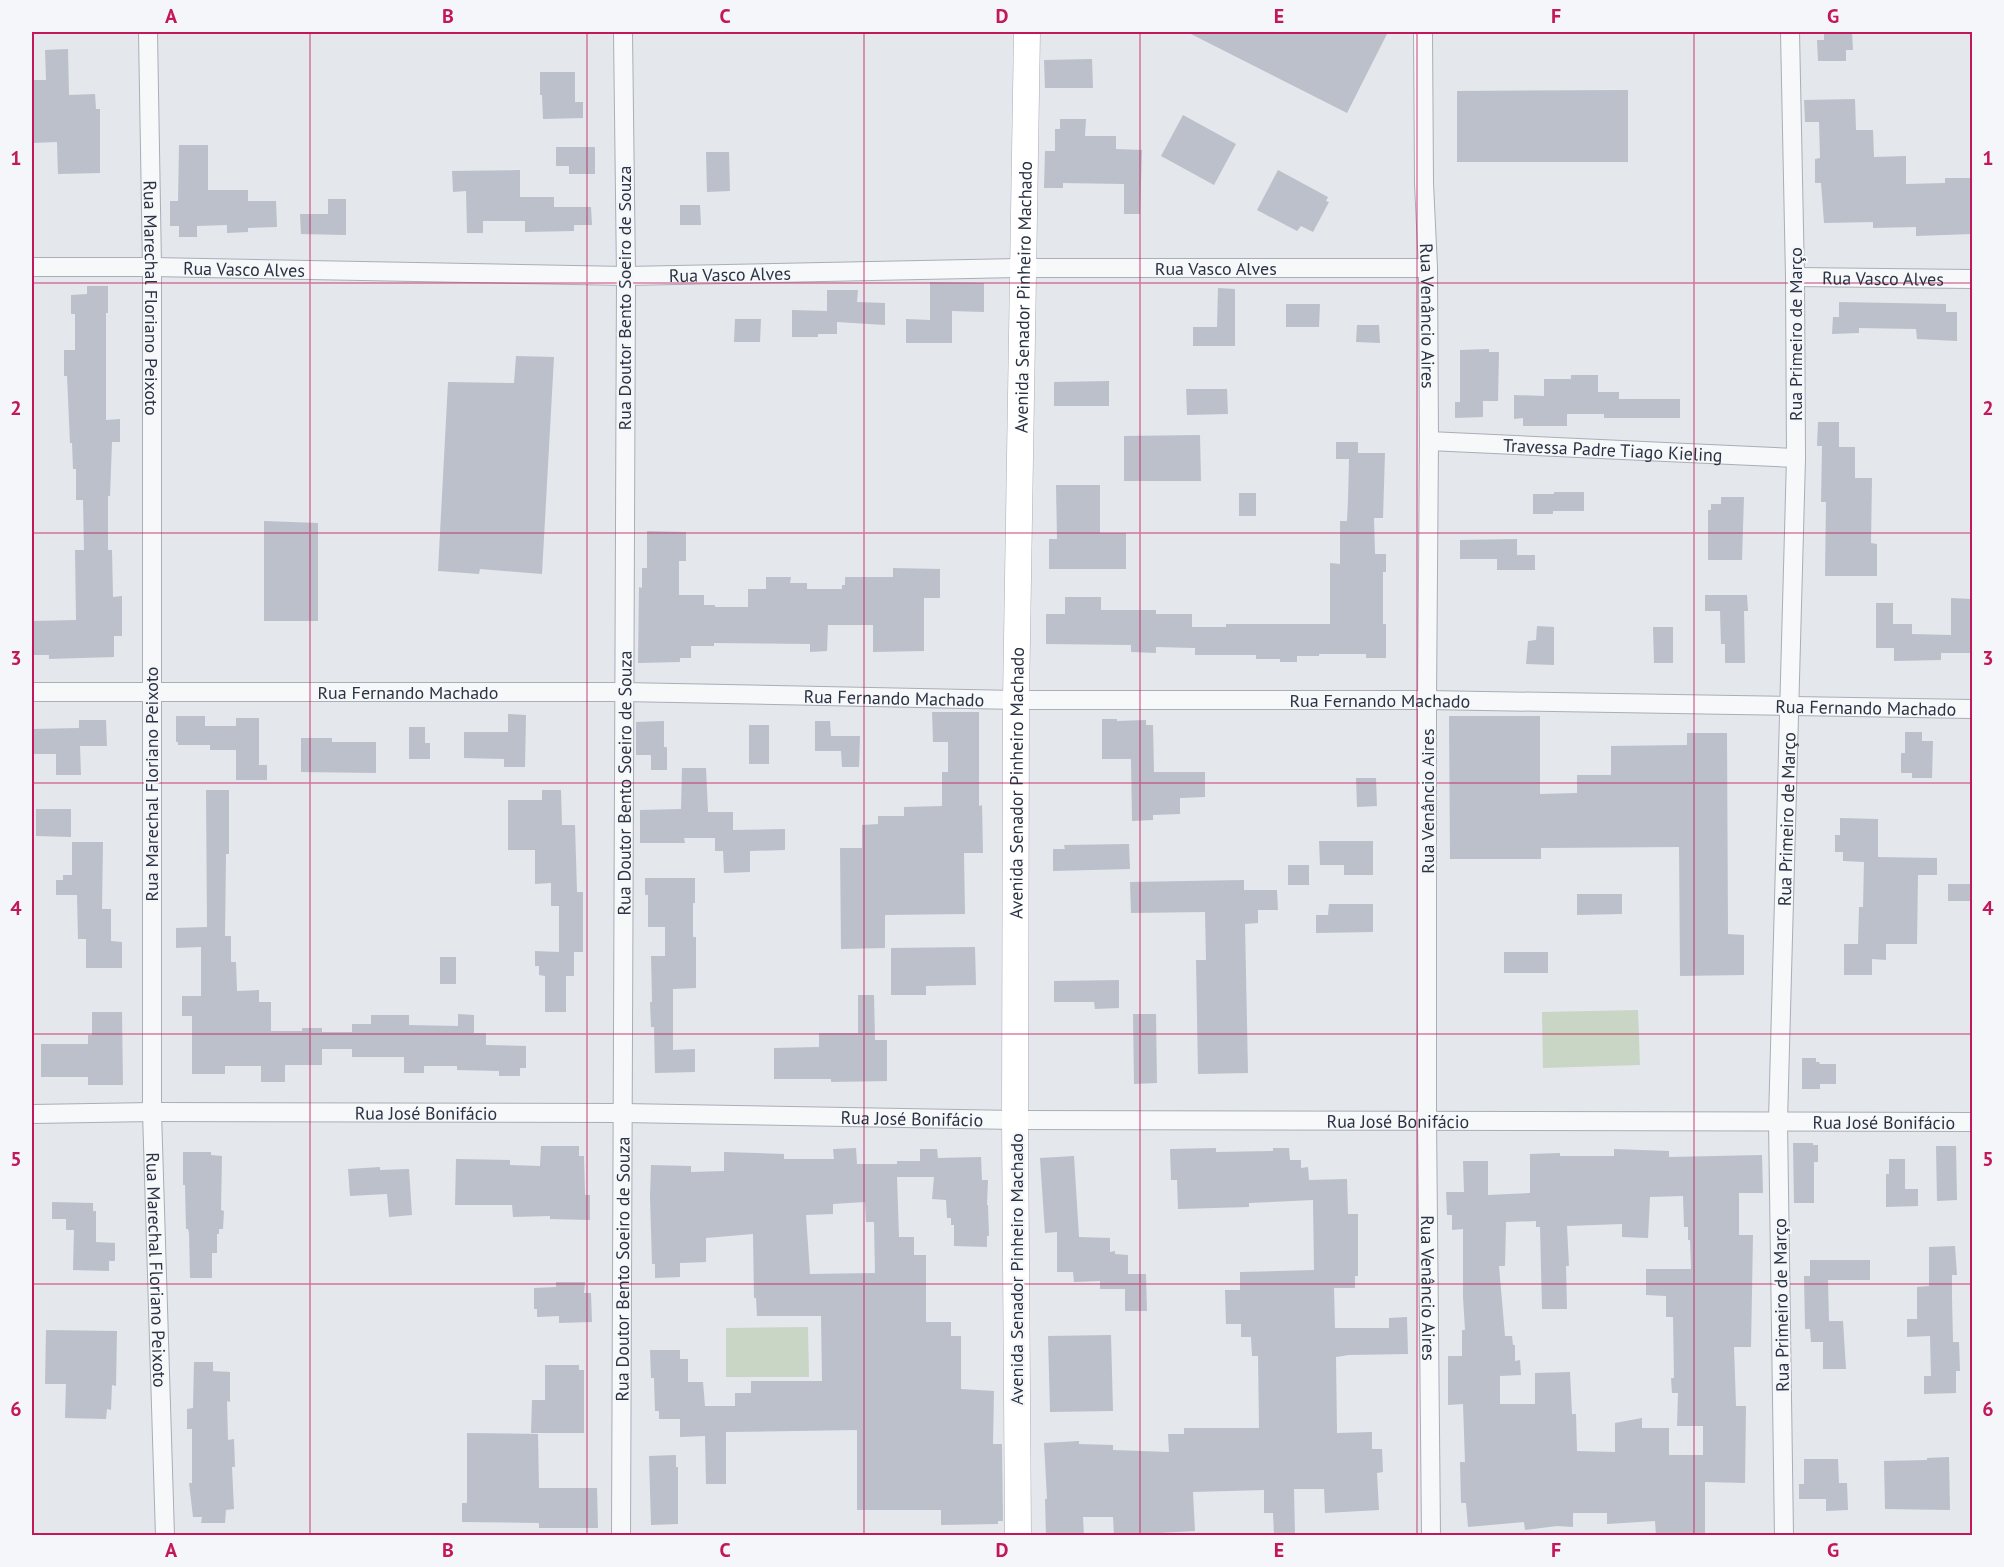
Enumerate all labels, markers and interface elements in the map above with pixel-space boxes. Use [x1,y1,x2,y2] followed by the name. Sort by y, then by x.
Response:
[165,3,178,29] text: A
[442,3,454,29] text: B
[719,3,731,29] text: C
[996,3,1009,29] text: D
[1274,3,1284,29] text: E
[1551,3,1561,29] text: F
[1827,3,1839,29] text: G
[10,145,22,171] text: 1
[1982,145,1994,171] text: 1
[1009,161,1036,433] street label: Avenida Senador Pinheiro Machado
[613,166,636,430] street label: Rua Doutor Bento Soeiro de Souza
[139,180,164,416] street label: Rua Marechal Floriano Peixoto
[1415,243,1440,389] street label: Rua Venâncio Aires
[1784,247,1807,421] street label: Rua Primeiro de Março
[183,256,305,281] street label: Rua Vasco Alves
[1155,257,1277,280] street label: Rua Vasco Alves
[669,261,791,287] street label: Rua Vasco Alves
[1822,266,1944,290] street label: Rua Vasco Alves
[10,395,22,421] text: 2
[1982,395,1994,421] text: 2
[1502,433,1723,466] street label: Travessa Padre Tiago Kieling
[10,645,22,671] text: 3
[1982,645,1994,671] text: 3
[1004,647,1028,919] street label: Avenida Senador Pinheiro Machado
[612,651,636,915] street label: Rua Doutor Bento Soeiro de Souza
[140,667,163,901] street label: Rua Marechal Floriano Peixoto
[318,681,498,704] street label: Rua Fernando Machado
[803,684,985,711] street label: Rua Fernando Machado
[1289,688,1471,712] street label: Rua Fernando Machado
[1775,694,1956,720] street label: Rua Fernando Machado
[1416,728,1439,874] street label: Rua Venâncio Aires
[1772,732,1800,906] street label: Rua Primeiro de Março
[10,895,22,921] text: 4
[1982,895,1994,921] text: 4
[355,1101,497,1124] street label: Rua José Bonifácio
[840,1105,983,1131] street label: Rua José Bonifácio
[1327,1109,1469,1132] street label: Rua José Bonifácio
[1813,1110,1955,1133] street label: Rua José Bonifácio
[1005,1133,1028,1405] street label: Avenida Senador Pinheiro Machado
[610,1137,634,1401] street label: Rua Doutor Bento Soeiro de Souza
[10,1146,22,1172] text: 5
[1982,1146,1994,1172] text: 5
[142,1152,172,1388] street label: Rua Marechal Floriano Peixoto
[1416,1215,1441,1361] street label: Rua Venâncio Aires
[1768,1218,1794,1392] street label: Rua Primeiro de Março
[10,1396,22,1422] text: 6
[1982,1396,1994,1422] text: 6
[165,1537,178,1563] text: A
[442,1537,454,1563] text: B
[719,1537,731,1563] text: C
[996,1537,1009,1563] text: D
[1274,1537,1284,1563] text: E
[1551,1537,1561,1563] text: F
[1827,1537,1839,1563] text: G

